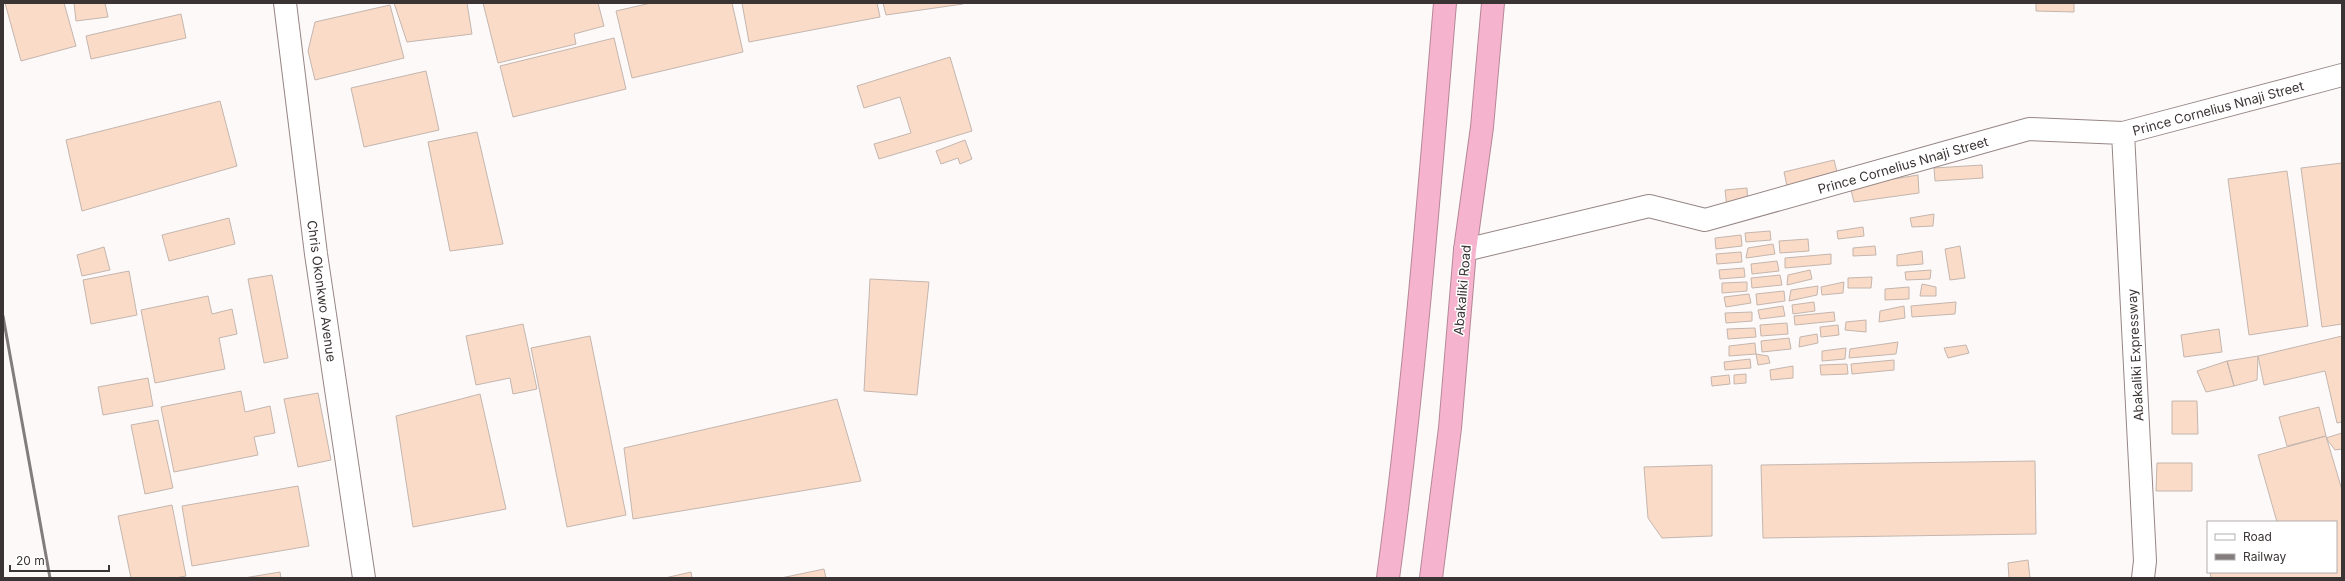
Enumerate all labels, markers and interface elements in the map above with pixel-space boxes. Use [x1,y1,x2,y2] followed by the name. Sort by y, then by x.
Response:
[2131,77,2305,139] street label: Prince Cornelius Nnaji Street
[1816,133,1990,197] street label: Prince Cornelius Nnaji Street
[304,219,340,363] street label: Chris Okonkwo Avenue
[1450,244,1474,336] street label: Abakaliki Road
[2124,288,2146,422] street label: Abakaliki Expressway
[2207,521,2337,573] legend
[2243,529,2272,544] text: Road
[10,547,109,573] scale bar
[2243,549,2287,564] text: Railway
[16,553,45,568] text: 20 m

